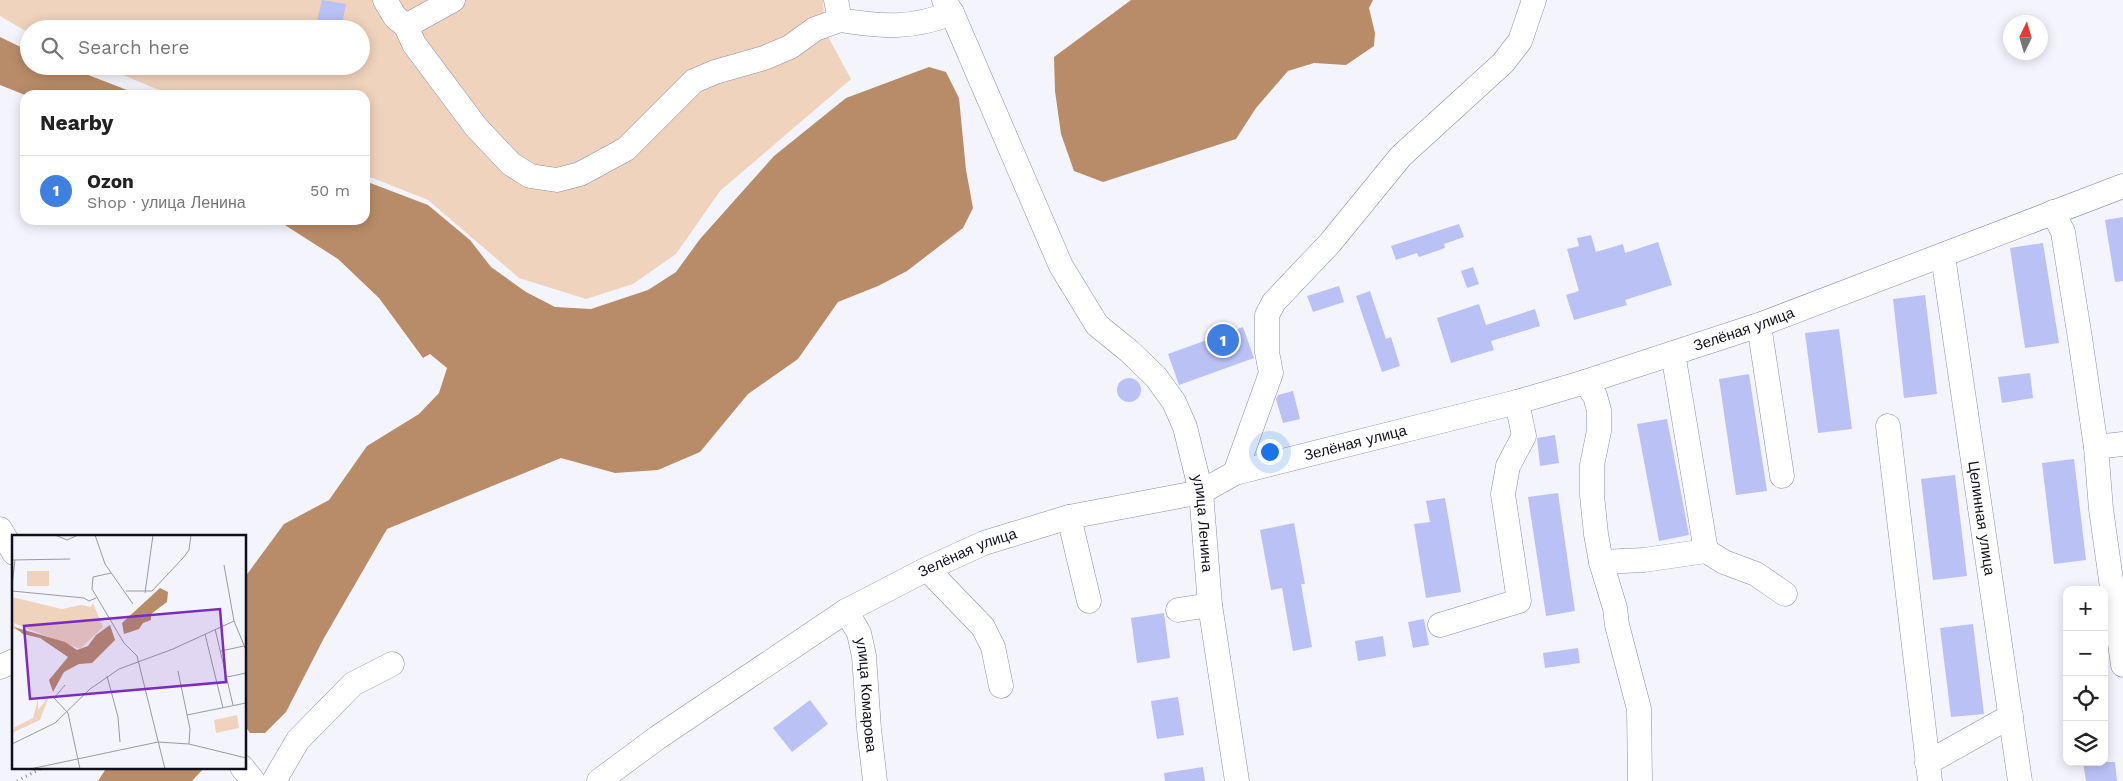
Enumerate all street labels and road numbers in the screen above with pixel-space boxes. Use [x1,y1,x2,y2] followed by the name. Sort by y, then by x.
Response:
[1691,303,1797,355] street label: Зелёная улица
[1302,421,1409,464] street label: Зелёная улица
[1964,460,1999,577] street label: Целинная улица
[1188,473,1216,573] street label: улица Ленина
[915,524,1020,581] street label: Зелёная улица
[851,636,881,754] street label: улица Комарова

